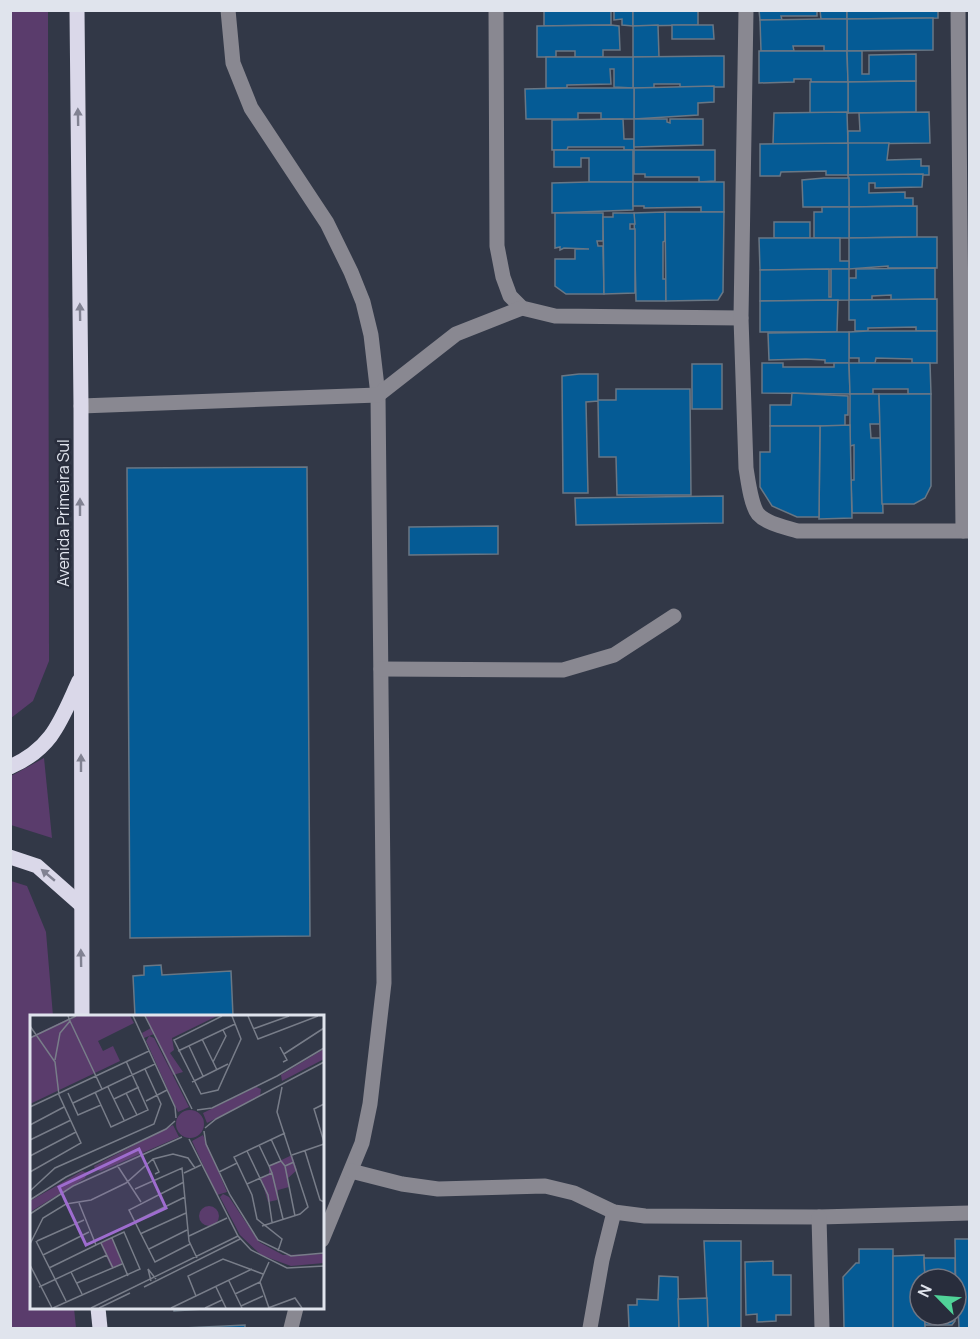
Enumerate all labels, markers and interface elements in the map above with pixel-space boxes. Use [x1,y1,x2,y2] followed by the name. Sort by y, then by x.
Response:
[73,108,83,127] one-way arrow
[75,303,85,322] one-way arrow
[52,439,74,587] street label: Avenida Primeira Sul
[76,498,85,517] one-way arrow
[76,754,86,773] one-way arrow
[40,869,56,882] one-way arrow
[76,949,86,968] one-way arrow
[30,1015,324,1309] inset map
[908,1267,968,1327] north arrow
[912,1281,937,1301] text: N

